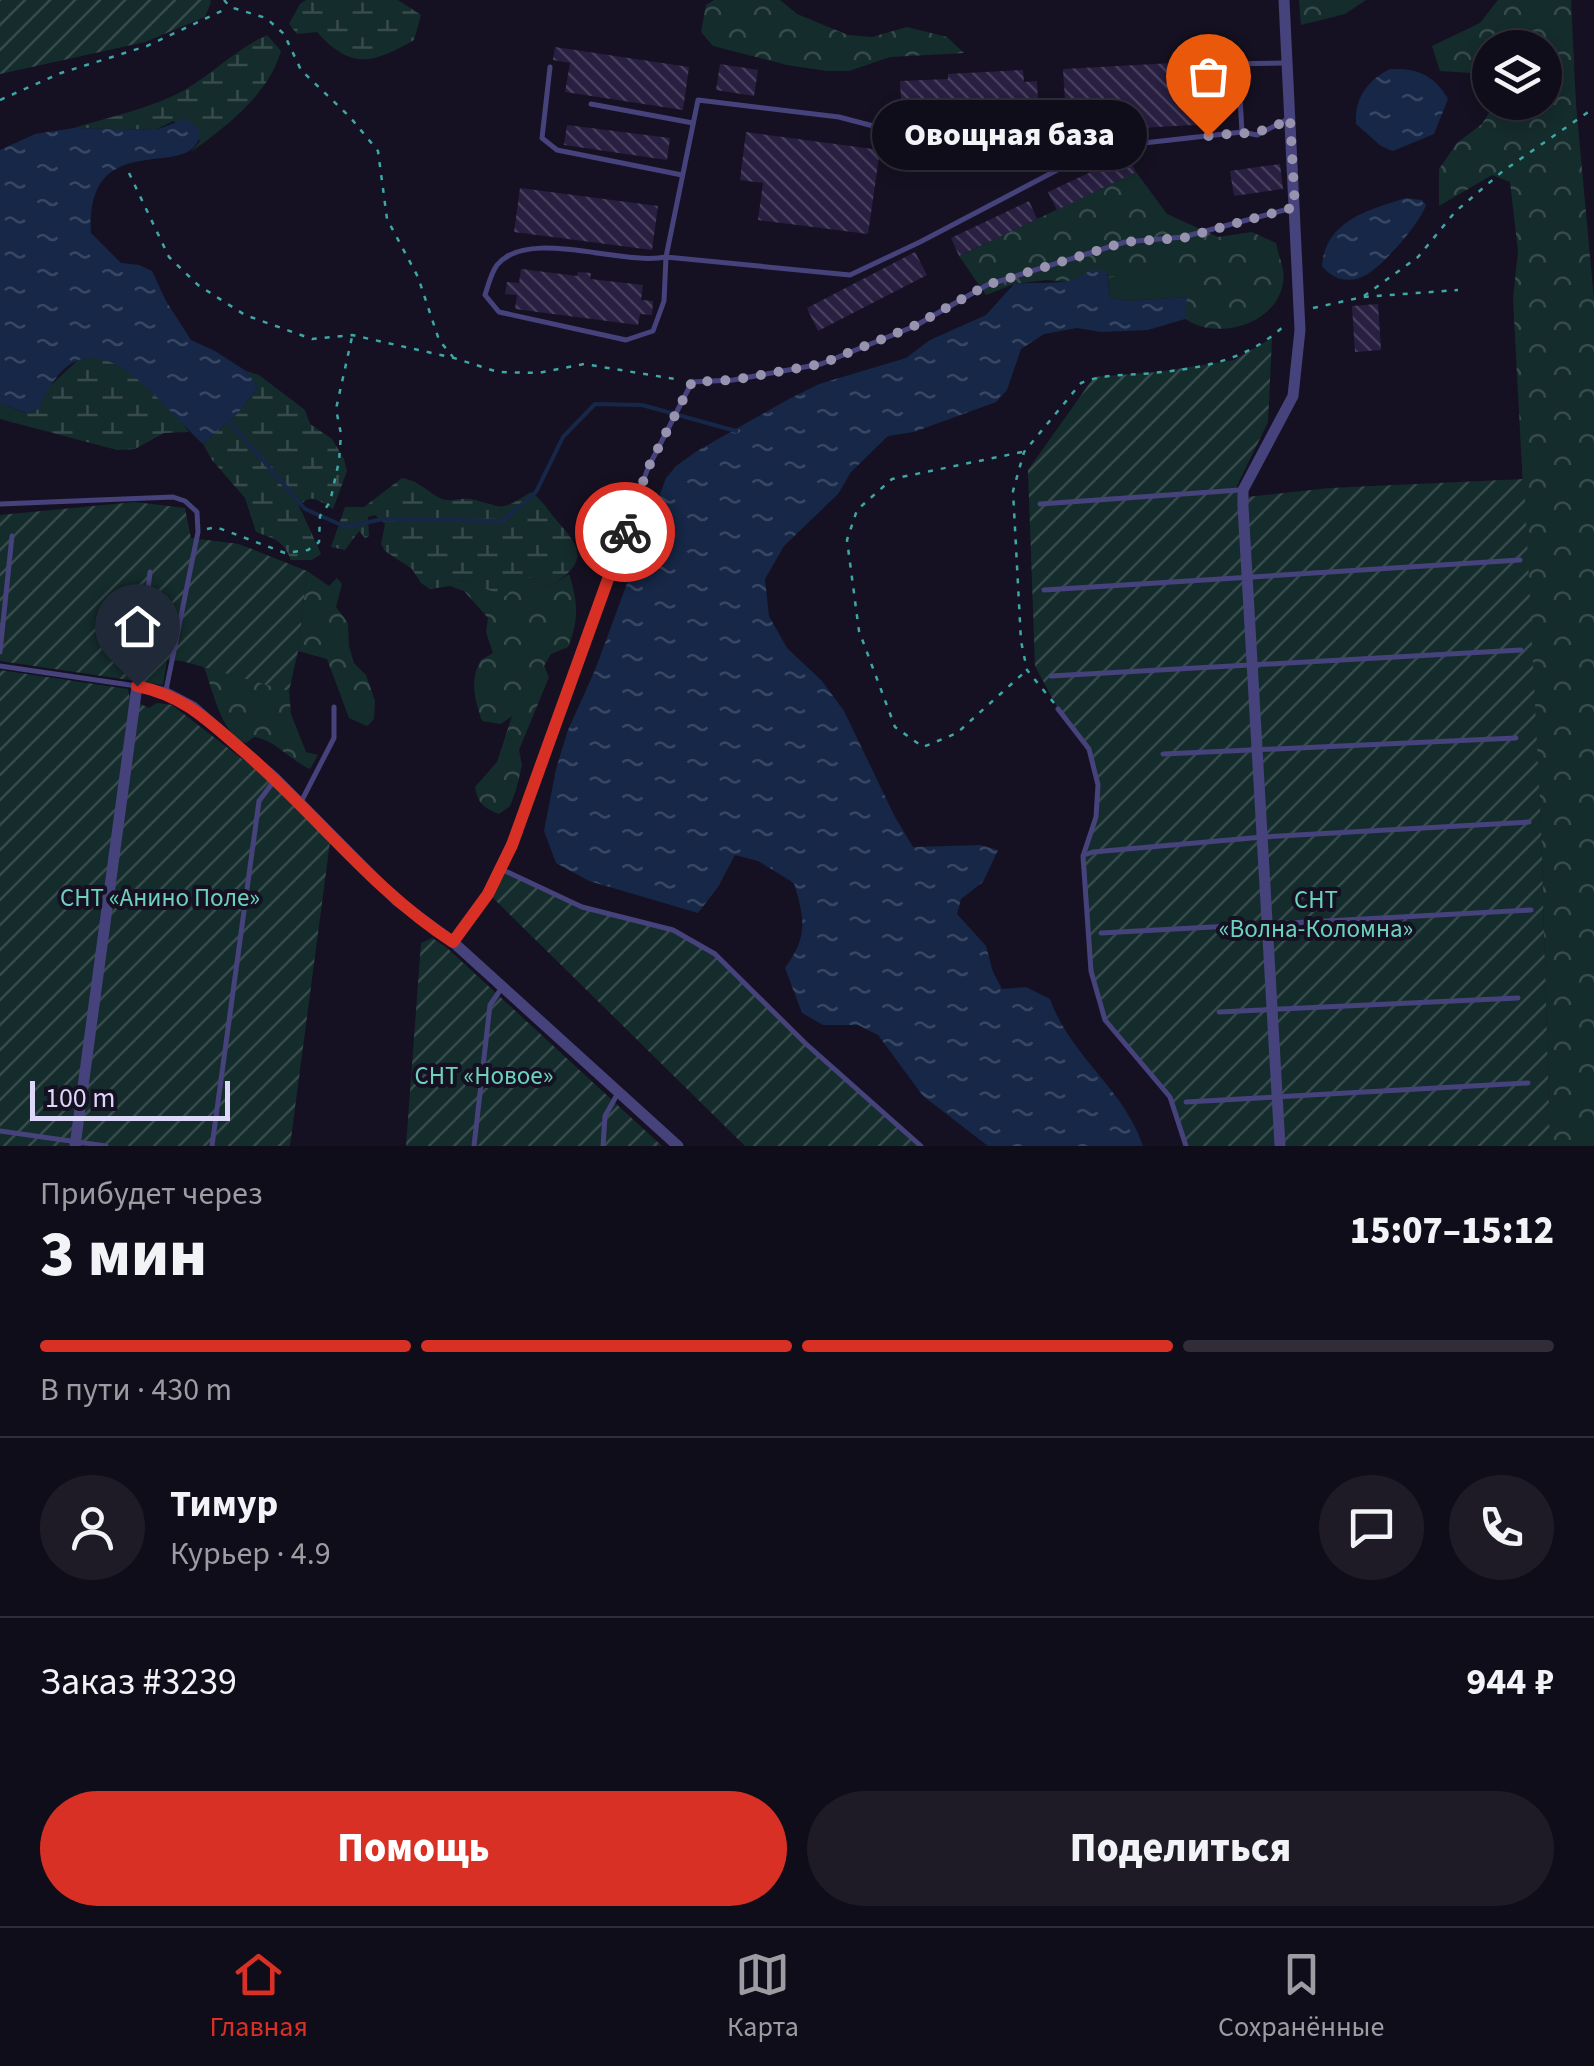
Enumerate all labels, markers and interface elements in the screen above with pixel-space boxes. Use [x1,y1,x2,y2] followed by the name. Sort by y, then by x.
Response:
[1472,30,1562,120] map controls
[1472,30,1562,120] button: layers
[1166,34,1251,137] pin
[1181,49,1236,104] icon: bag
[873,101,1148,171] callout: Овощная база
[904,112,1115,158] text: Овощная база
[575,482,675,582] courier
[598,505,653,560] icon: bike
[95,584,180,687] pin
[110,599,165,654] icon: home
[60,880,260,916] park label: СНТ «Анино Поле»
[1219,882,1413,947] park label: СНТ «Волна-Коломна»
[415,1058,553,1094] park label: СНТ «Новое»
[30,1076,230,1120] scale bar
[45,1078,116,1118] text: 100 m
[40,1171,263,1217] text: Прибудет через
[1350,1204,1554,1258] text: 15:07–15:12
[40,1208,207,1301] text: 3 мин
[40,1367,232,1413] text: В пути · 430 m
[40,1475,145,1580] button: person
[1319,1475,1424,1580] button: chat
[1449,1475,1554,1580] button: phone
[170,1477,278,1531] text: Тимур
[170,1531,331,1577] text: Курьер · 4.9
[40,1655,237,1709] text: Заказ #3239
[1466,1655,1554,1709] text: 944 ₽
[40,1791,787,1906] button: Помощь
[807,1791,1554,1906] button: Поделиться
[210,1947,308,2047] tab: Главная
[727,1947,799,2047] tab: Карта
[1218,1947,1384,2047] tab: Сохранённые

